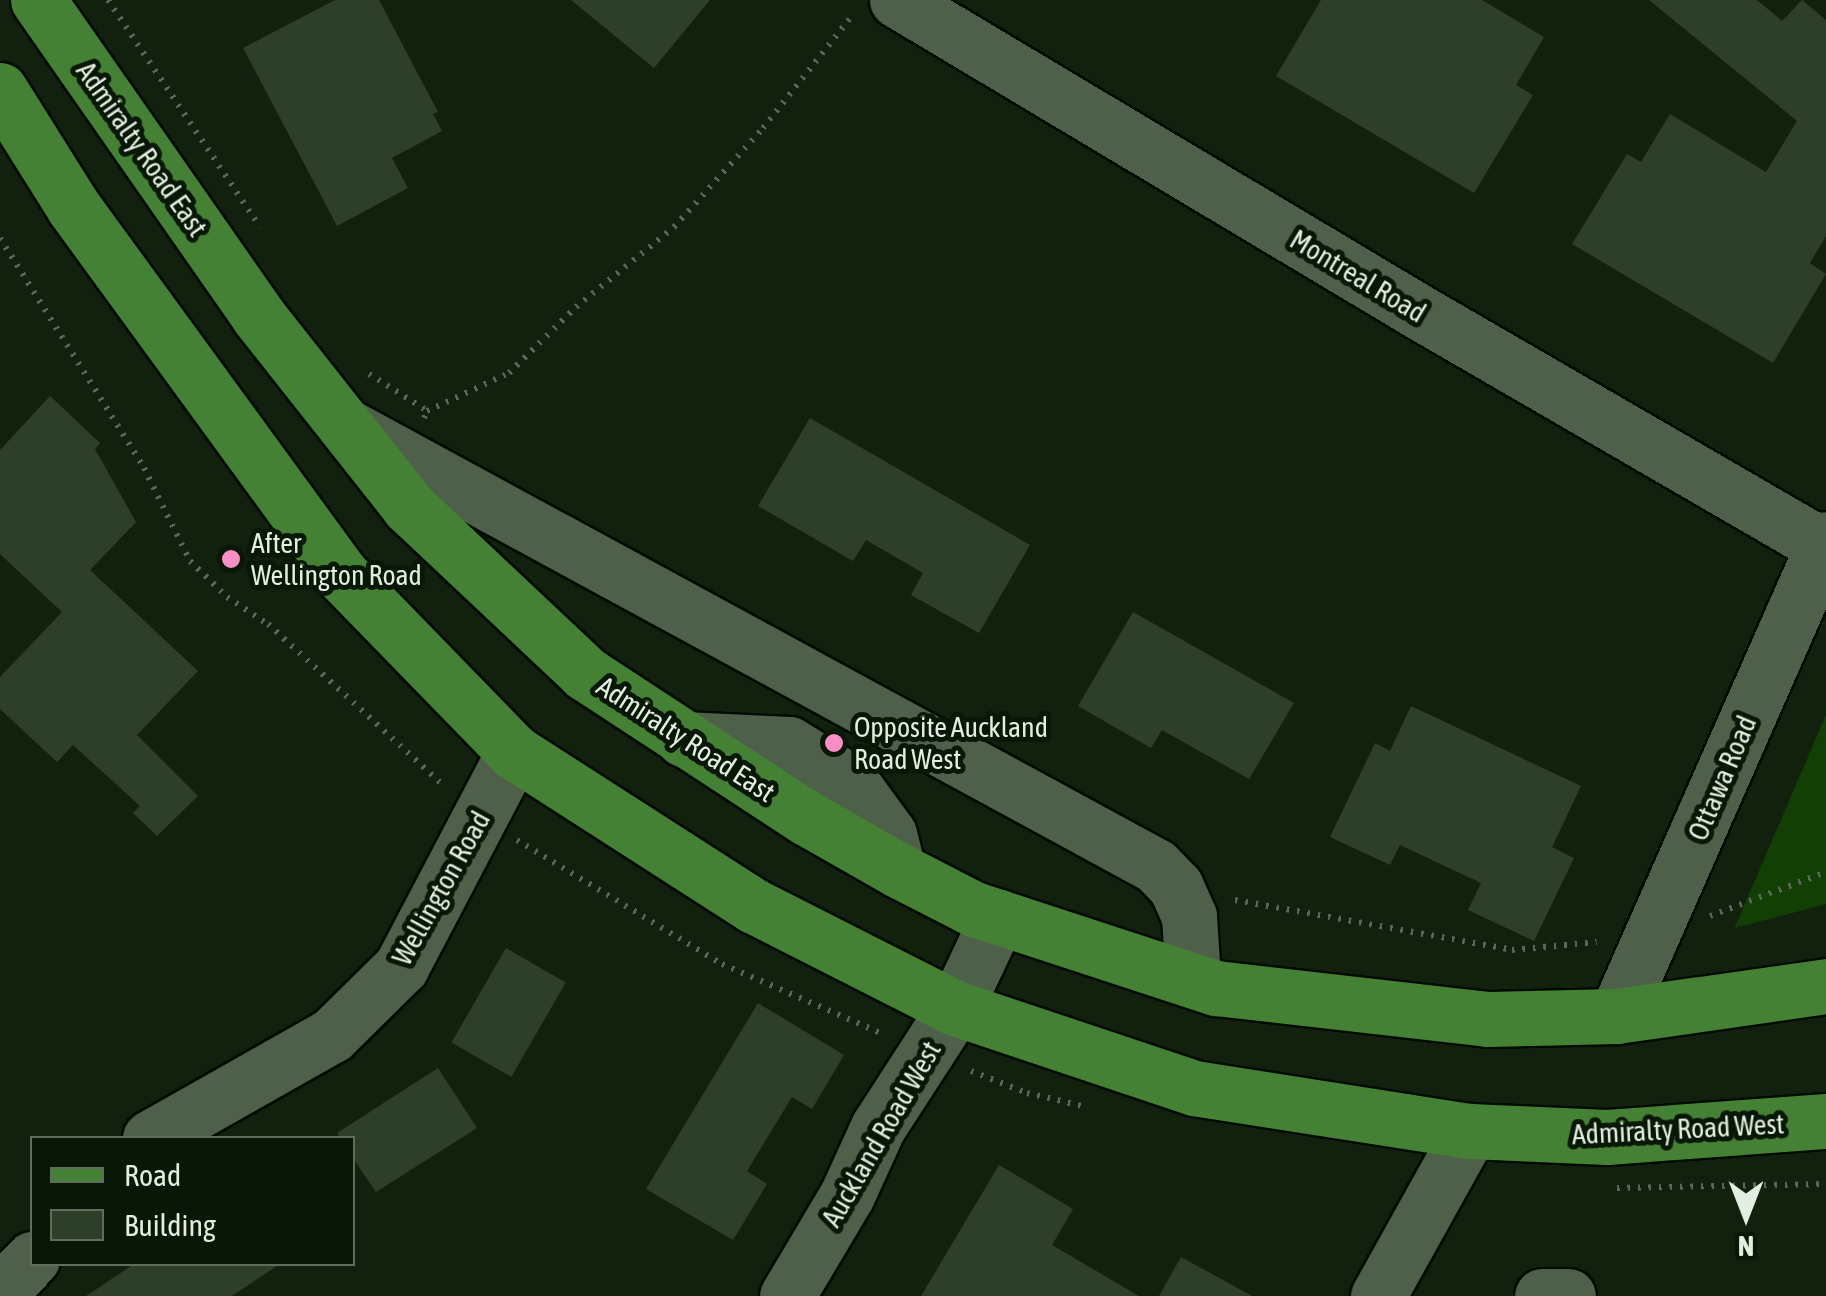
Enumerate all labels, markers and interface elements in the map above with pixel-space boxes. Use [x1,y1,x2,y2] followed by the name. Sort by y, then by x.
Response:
[69,55,215,243] street label: Admiralty Road East
[1284,222,1432,330] street label: Montreal Road
[251,526,422,592] place label: After Wellington Road
[220,548,242,570] marker: After Wellington Road
[591,669,781,809] street label: Admiralty Road East
[854,710,1048,776] place label: Opposite Auckland Road West
[1681,711,1763,845] street label: Ottawa Road
[823,732,845,754] marker: Opposite Auckland Road West
[385,805,497,971] street label: Wellington Road
[814,1035,948,1233] street label: Auckland Road West
[1571,1107,1785,1151] street label: Admiralty Road West
[30,1136,355,1266] legend
[124,1158,181,1192] text: Road
[1696,1166,1796,1266] north arrow
[124,1208,216,1242] text: Building
[1738,1230,1754,1262] text: N

